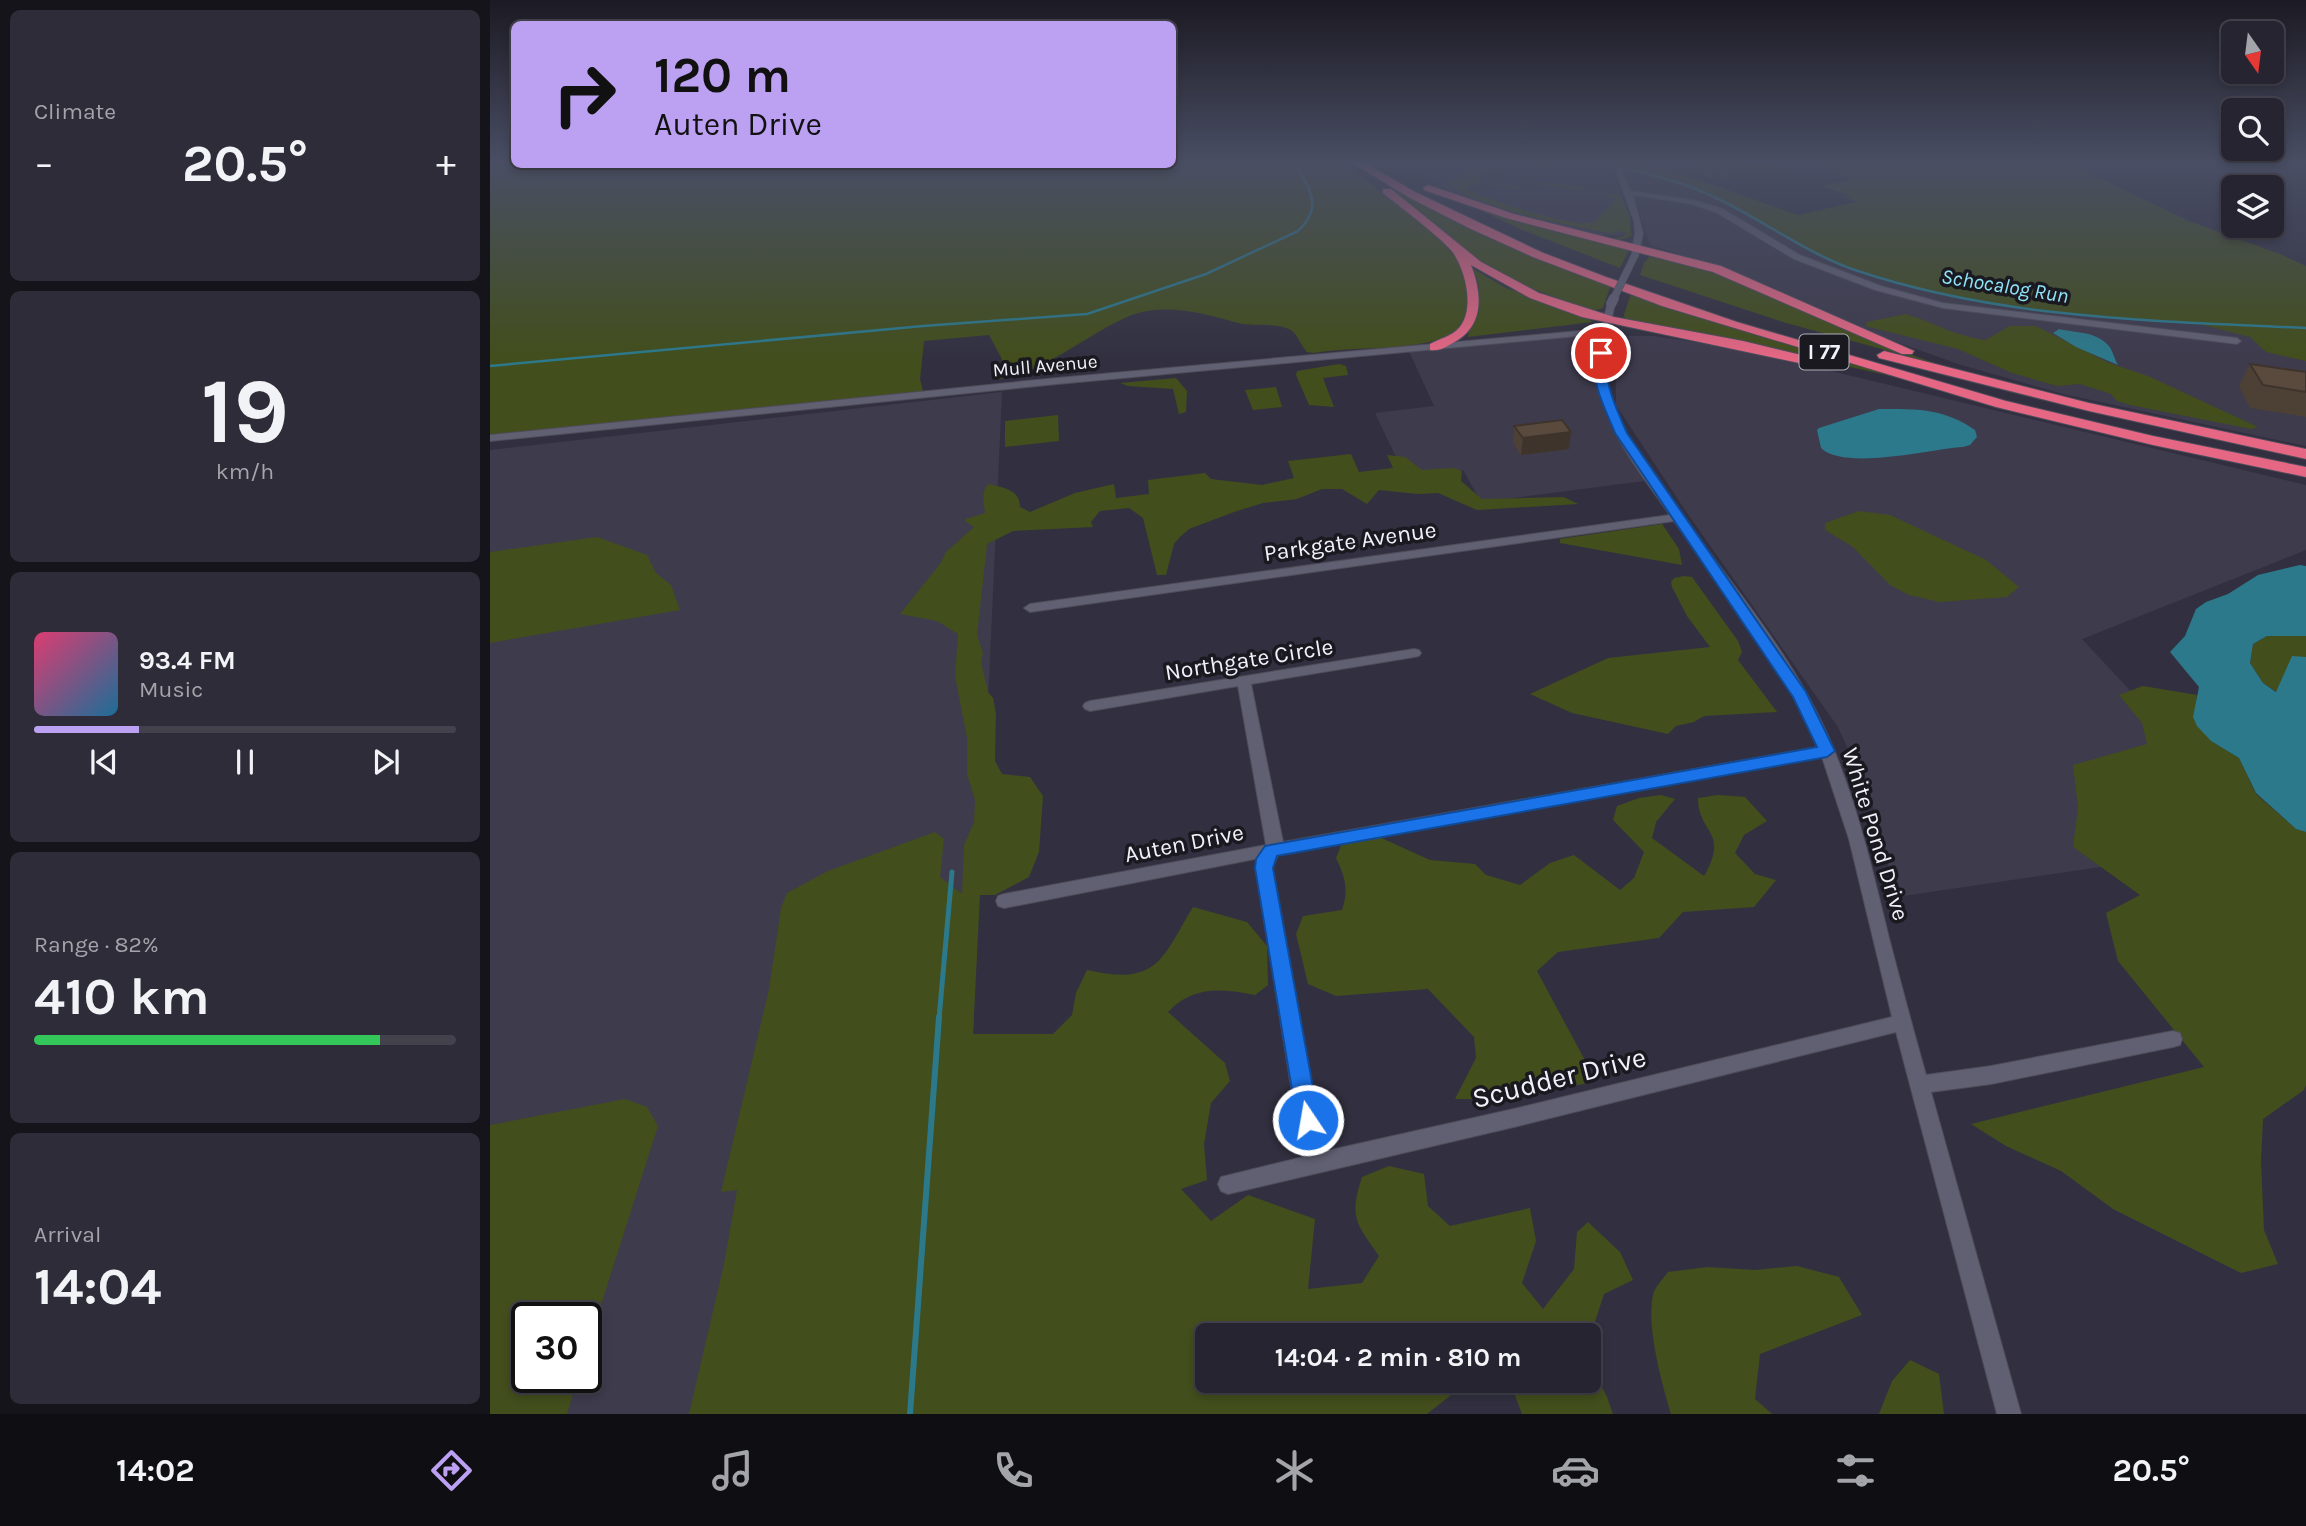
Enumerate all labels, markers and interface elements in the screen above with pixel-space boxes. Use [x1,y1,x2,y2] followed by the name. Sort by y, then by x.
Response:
[2221,21,2284,84] north arrow
[2221,21,2284,238] map controls
[654,47,791,104] text: 120 m
[539,49,630,140] icon: right
[34,98,116,125] text: Climate
[2221,98,2284,161] button: search
[654,106,822,143] text: Auten Drive
[182,133,308,194] text: 20.5°
[34,141,54,186] text: −
[436,141,456,186] text: +
[2221,175,2284,238] button: layers
[1940,264,2070,308] water label: Schocalog Run
[1571,323,1631,383] pin
[1582,334,1620,372] icon: arrive
[1800,334,1848,370] road number: I 77
[992,350,1098,382] street label: Mull Avenue
[201,359,289,465] text: 19
[216,458,274,485] text: km/h
[1262,516,1438,567] street label: Parkgate Avenue
[1163,633,1335,686] street label: Northgate Circle
[139,645,236,676] text: 93.4 FM
[139,676,203,703] text: Music
[85,743,123,781] icon: previous
[226,743,264,781] icon: pause
[367,743,405,781] icon: next
[1836,745,1915,924] street label: White Pond Drive
[1122,819,1246,868] street label: Auten Drive
[34,931,159,958] text: Range · 82%
[34,966,210,1027] text: 410 km
[1469,1040,1649,1115] street label: Scudder Drive
[1271,1083,1345,1157] position arrow
[34,1221,101,1248] text: Arrival
[34,1256,161,1317] text: 14:04
[511,1302,602,1393] speed limit sign: 30
[1275,1342,1521,1373] text: 14:04 · 2 min · 810 m
[427,1446,476,1495] icon: directions
[708,1446,757,1495] icon: music
[989,1446,1038,1495] icon: phone
[1270,1446,1319,1495] icon: climate
[1551,1446,1600,1495] icon: car
[1831,1446,1880,1495] icon: filters
[116,1452,195,1489] text: 14:02
[2112,1452,2190,1489] text: 20.5°

